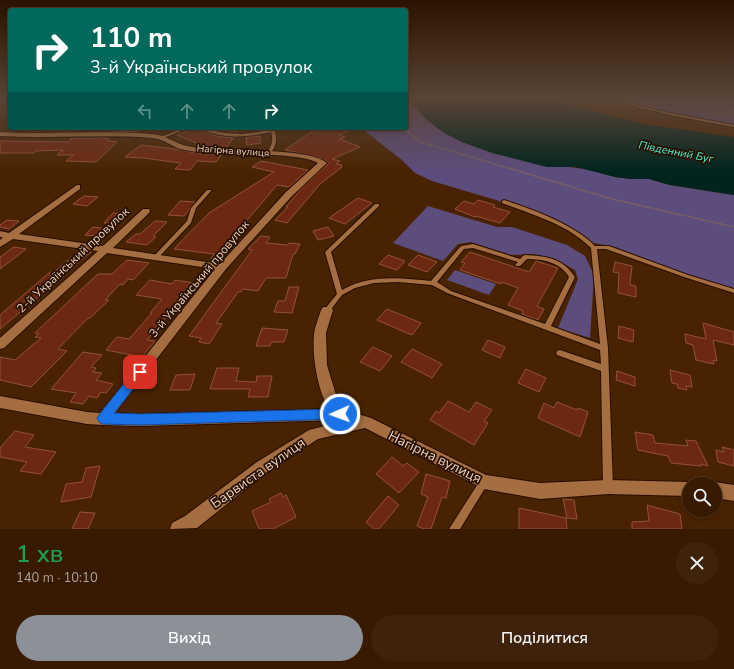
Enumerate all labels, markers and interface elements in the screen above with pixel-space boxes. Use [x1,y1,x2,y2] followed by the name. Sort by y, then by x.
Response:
[90,19,173,57] text: 110 m
[24,24,76,76] icon: right
[90,55,312,79] text: 3-й Український провулок
[134,100,156,122] icon: left
[176,100,198,122] icon: ahead
[218,100,240,122] icon: ahead
[260,100,282,122] icon: right
[637,137,716,167] water label: Південний Буг
[196,141,270,161] street label: Нагірна вулиця
[13,203,133,316] street label: 2-й Український провулок
[145,217,253,341] street label: 3-й Український провулок
[123,355,157,389] pin
[129,361,151,383] icon: arrive
[319,393,361,435] position arrow
[385,426,485,488] street label: Нагірна вулиця
[207,433,309,513] street label: Барвиста вулиця
[682,477,722,517] map controls
[682,477,722,517] button: search
[16,538,63,570] text: 1 хв
[676,542,718,584] button: close
[16,569,98,587] text: 140 m · 10:10
[16,615,363,661] button: Вихід
[371,615,718,661] button: Поділитися

